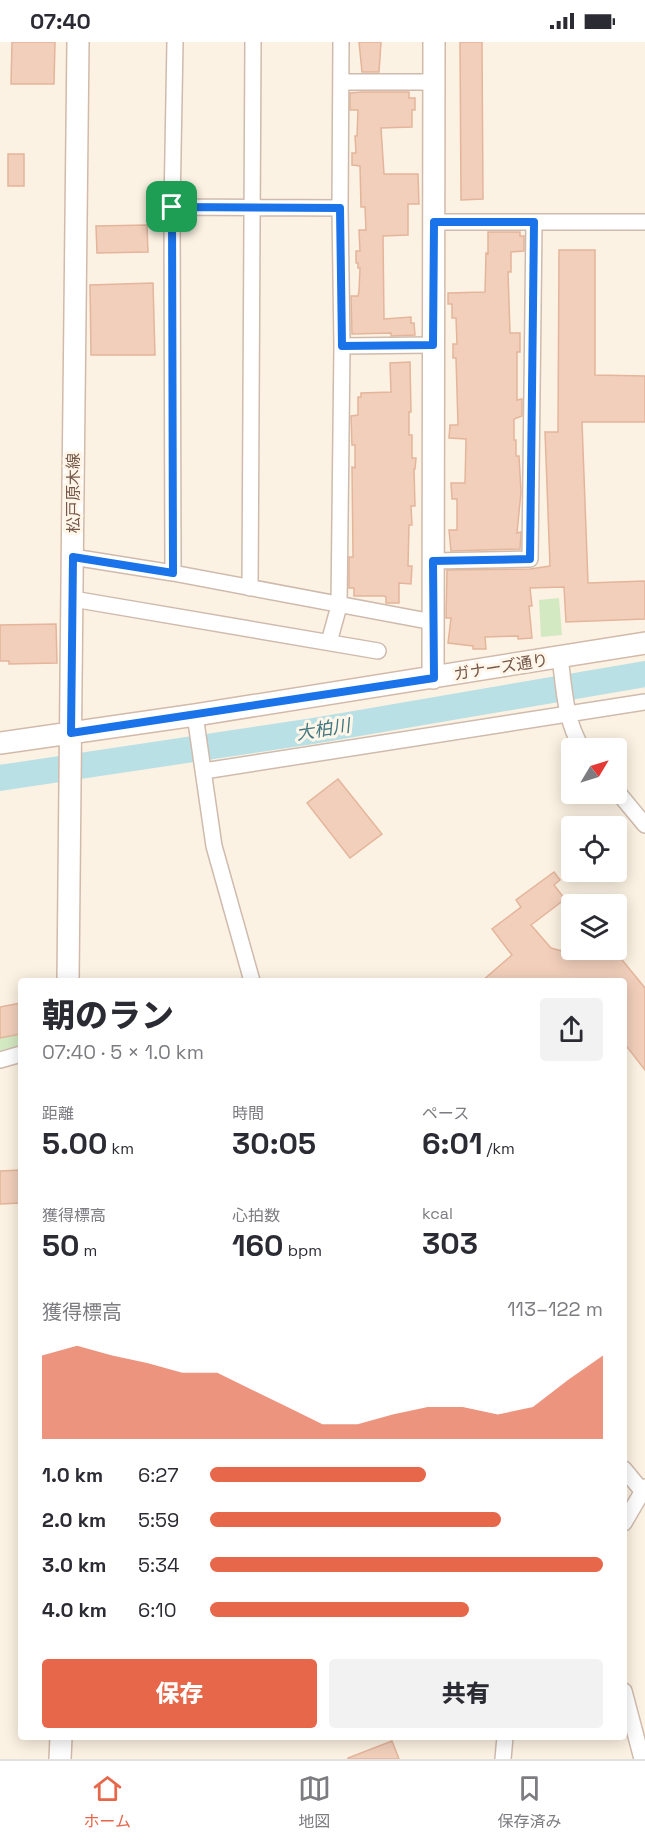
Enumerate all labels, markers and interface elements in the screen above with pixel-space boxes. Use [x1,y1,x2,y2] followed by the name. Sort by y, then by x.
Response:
[30,7,91,35] text: 07:40
[146,181,197,232] pin
[155,190,188,223] icon: arrive
[63,453,84,533] street label: 松戸原木線
[452,649,550,685] street label: ガナーズ通り
[295,713,353,745] water label: 大柏川
[561,738,627,804] north arrow
[561,738,627,960] map controls
[561,816,627,882] button: locate
[561,894,627,960] button: layers
[42,995,174,1037] text: 朝のラン
[540,998,603,1061] button: share
[42,1039,204,1065] text: 07:40 · 5 × 1.0 km
[42,1103,74,1124] text: 距離
[232,1103,264,1124] text: 時間
[422,1103,469,1124] text: ペース
[42,1124,107,1163] text: 5.00
[232,1124,316,1163] text: 30:05
[422,1124,482,1163] text: 6:01
[107,1138,134,1159] text: km
[482,1138,515,1159] text: /km
[422,1203,453,1224] text: kcal
[42,1205,106,1226] text: 獲得標高
[232,1205,280,1226] text: 心拍数
[422,1224,478,1263] text: 303
[42,1226,79,1265] text: 50
[232,1226,284,1265] text: 160
[79,1240,97,1261] text: m
[284,1240,322,1261] text: bpm
[507,1296,603,1322] text: 113–122 m
[42,1299,122,1325] text: 獲得標高
[42,1462,103,1488] text: 1.0 km
[138,1462,178,1488] text: 6:27
[42,1507,106,1533] text: 2.0 km
[138,1507,179,1533] text: 5:59
[42,1552,106,1578] text: 3.0 km
[138,1552,180,1578] text: 5:34
[42,1597,107,1623] text: 4.0 km
[138,1597,176,1623] text: 6:10
[42,1659,317,1728] button: 保存
[329,1659,603,1728] button: 共有
[83,1772,131,1832] tab: ホーム
[298,1772,331,1832] tab: 地図
[498,1772,562,1832] tab: 保存済み

